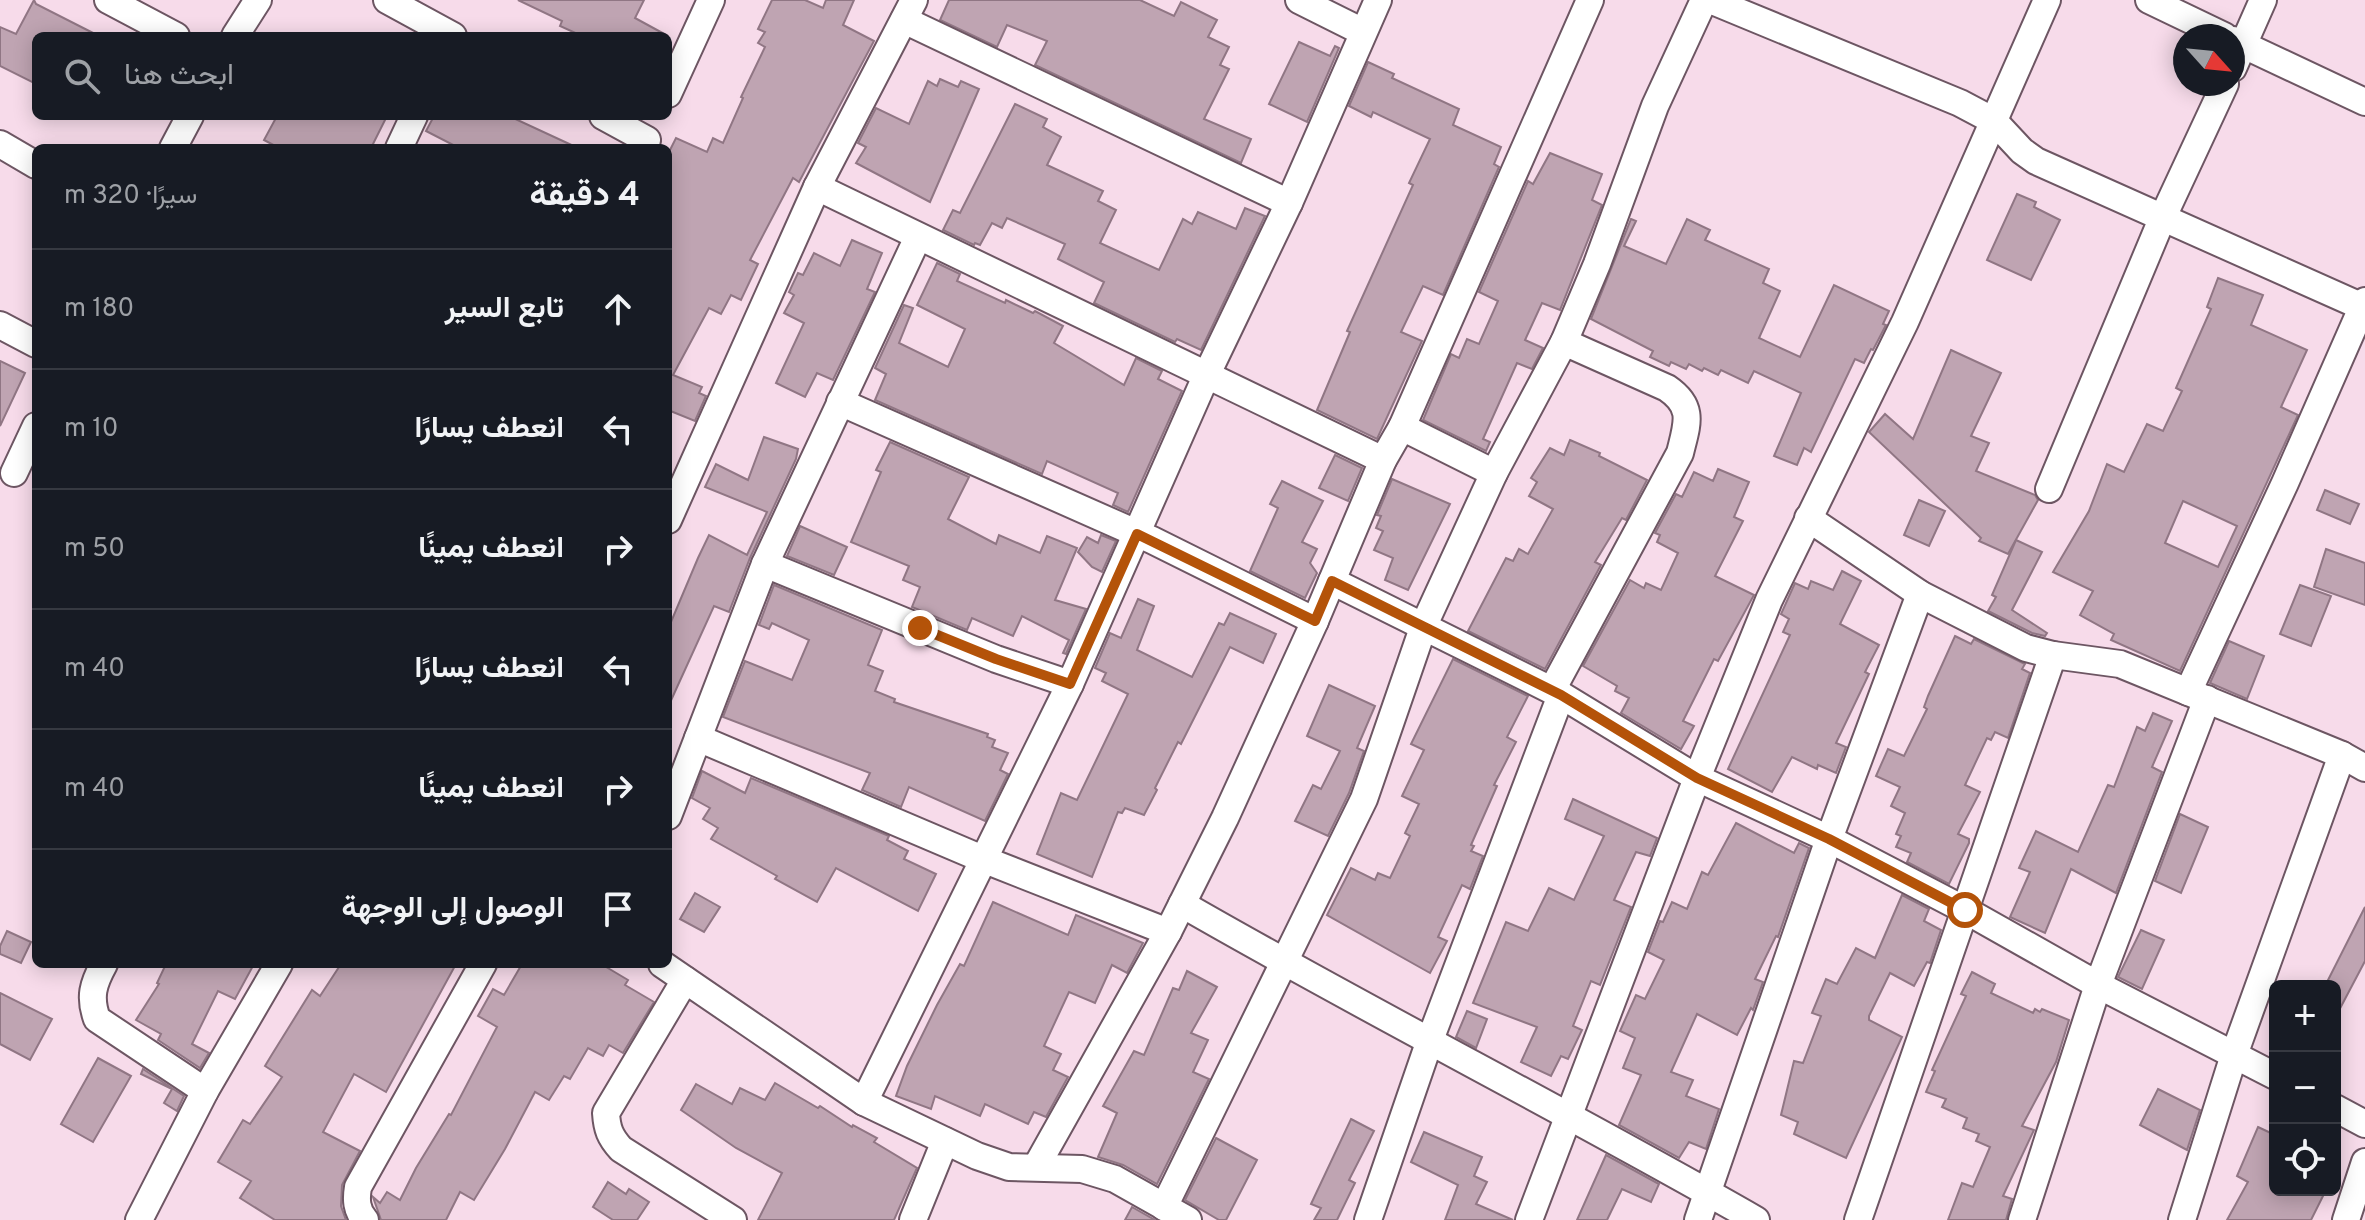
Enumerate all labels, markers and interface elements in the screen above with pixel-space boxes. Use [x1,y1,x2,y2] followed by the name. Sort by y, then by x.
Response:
[2173,24,2245,96] north arrow
[32,32,672,120] search box
[60,54,104,98] icon: search
[124,58,234,95] text: ابحث هنا
[529,175,640,218] text: 4 دقيقة
[64,180,197,213] text: سيرًا · 320 m
[596,287,640,331] icon: ahead
[445,291,564,328] text: تابع السير
[64,293,134,326] text: 180 m
[596,407,640,451] icon: left
[415,411,564,448] text: انعطف يسارًا
[64,413,119,446] text: 10 m
[596,527,640,571] icon: right
[418,531,564,568] text: انعطف يمينًا
[64,533,125,566] text: 50 m
[902,610,938,646] route end
[596,647,640,691] icon: left
[415,651,564,688] text: انعطف يسارًا
[64,653,125,686] text: 40 m
[596,767,640,811] icon: right
[418,771,564,808] text: انعطف يمينًا
[64,773,125,806] text: 40 m
[596,887,640,931] icon: arrive
[342,891,564,928] text: الوصول إلى الوجهة
[1947,892,1983,928] route start
[2269,980,2341,1196] map controls
[2269,980,2341,1052] button: +
[2269,1052,2341,1124] button: −
[2269,1124,2341,1196] button: locate

